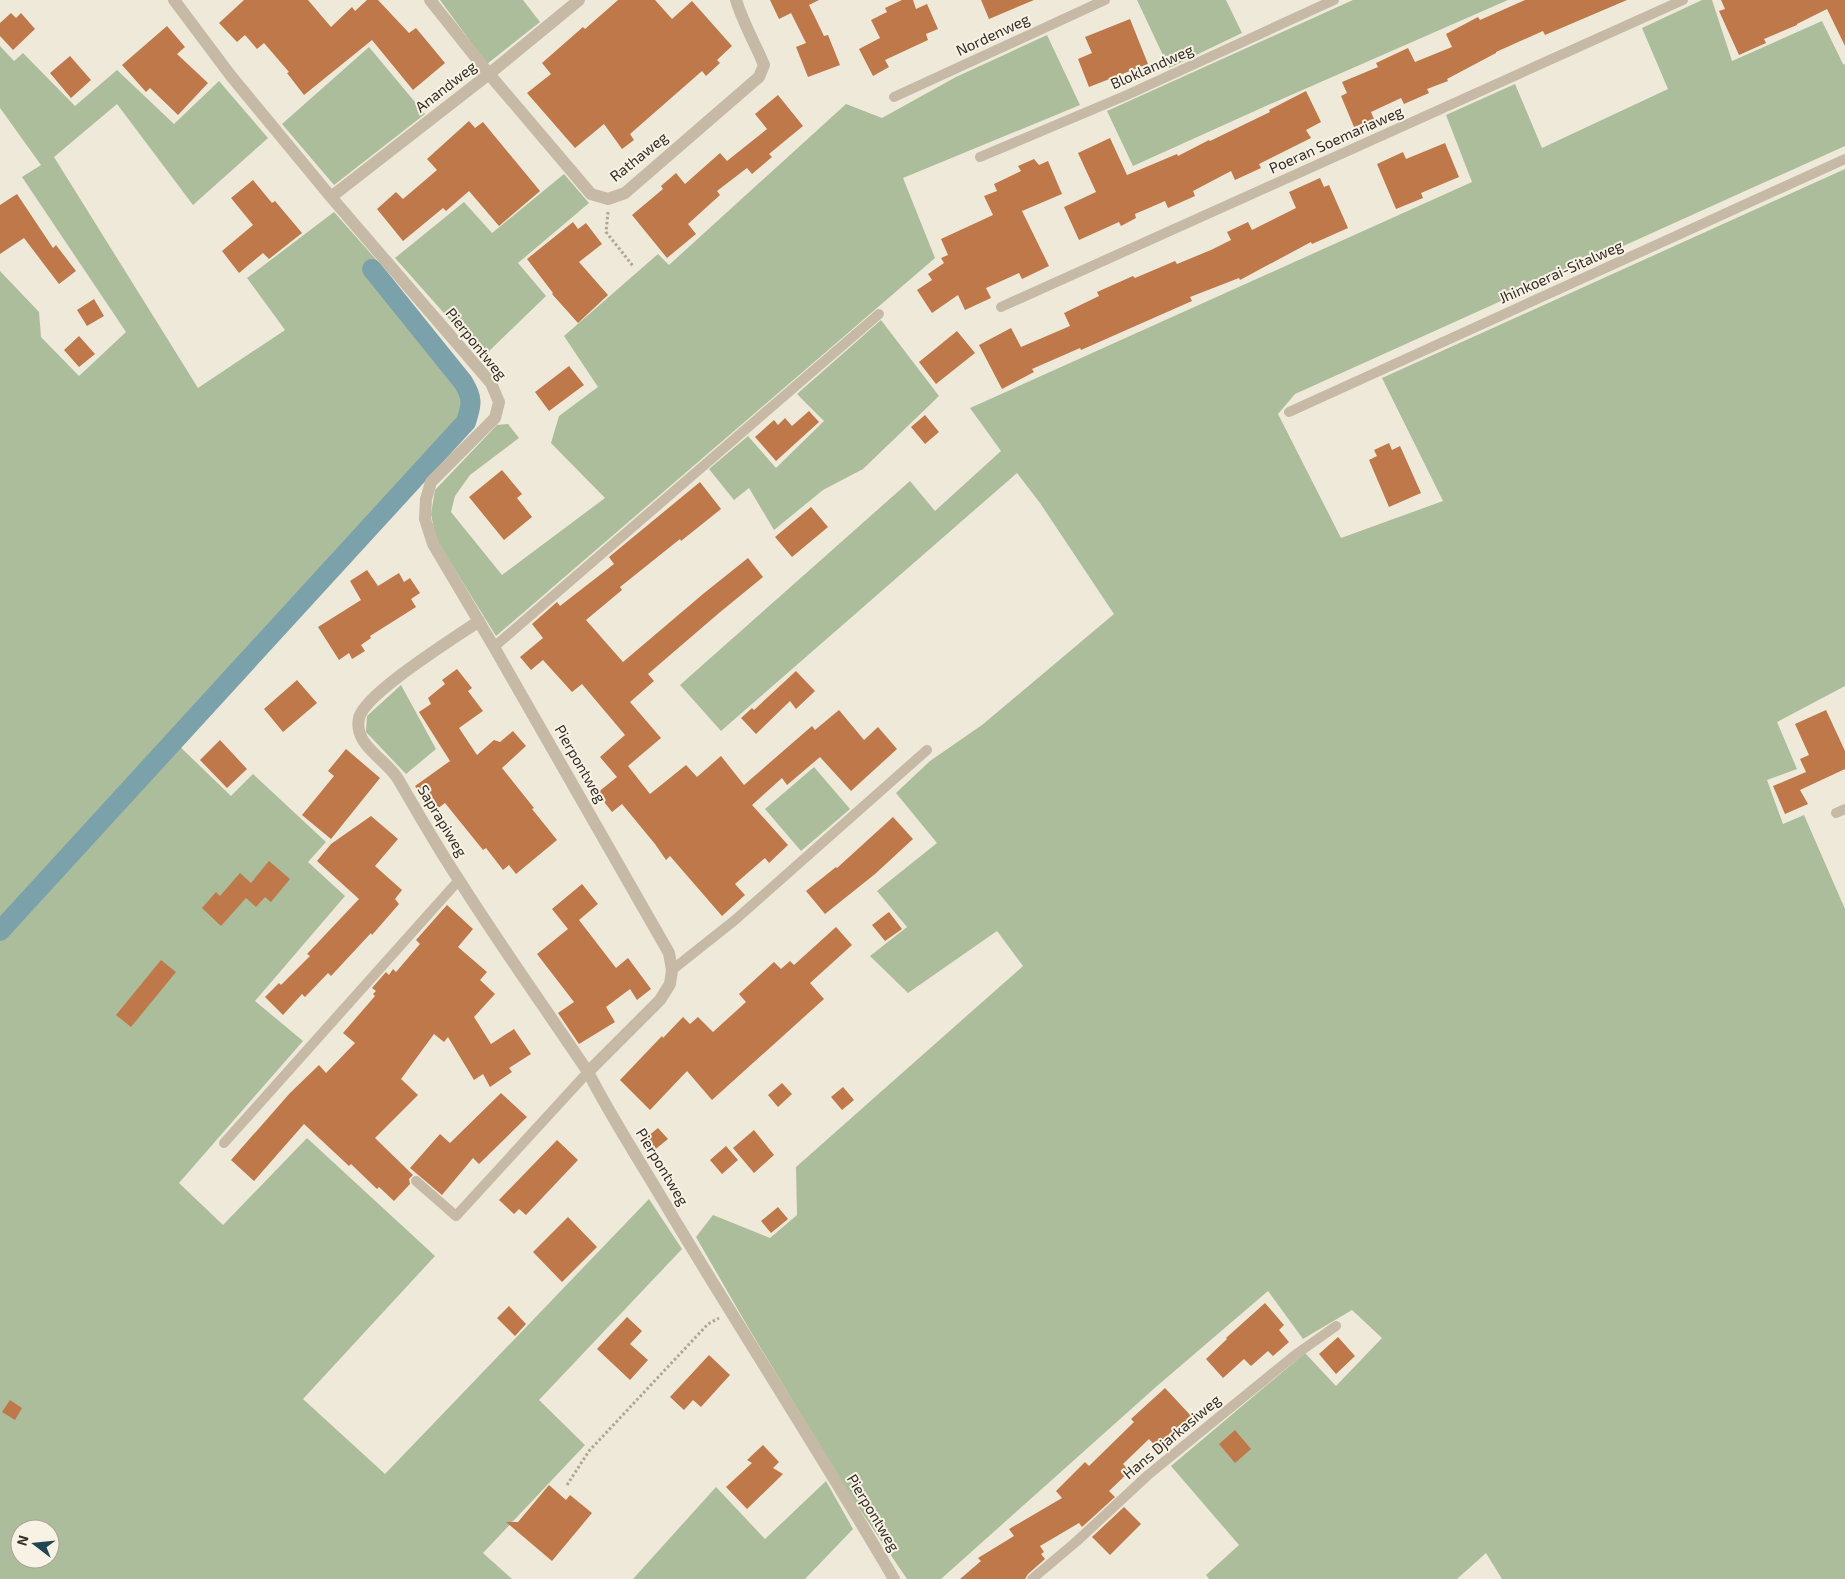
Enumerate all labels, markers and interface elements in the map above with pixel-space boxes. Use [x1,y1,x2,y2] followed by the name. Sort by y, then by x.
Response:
[953,9,1033,59] street label: Nordenweg
[1107,40,1196,92] street label: Bloklandweg
[411,56,480,116] street label: Anandweg
[1266,101,1406,177] street label: Poeran Soemariaweg
[606,127,671,185] street label: Rathaweg
[1496,235,1626,307] street label: Jhinkoerai-Sitalweg
[442,304,512,383] street label: Pierpontweg
[551,721,611,806] street label: Pierpontweg
[414,781,472,860] street label: Saprapiweg
[633,1125,693,1209] street label: Pierpontweg
[1119,1390,1225,1483] street label: Hans Djarkasiweg
[844,1471,904,1555] street label: Pierpontweg
[10,1519,60,1569] north arrow
[12,1533,32,1547] text: N

